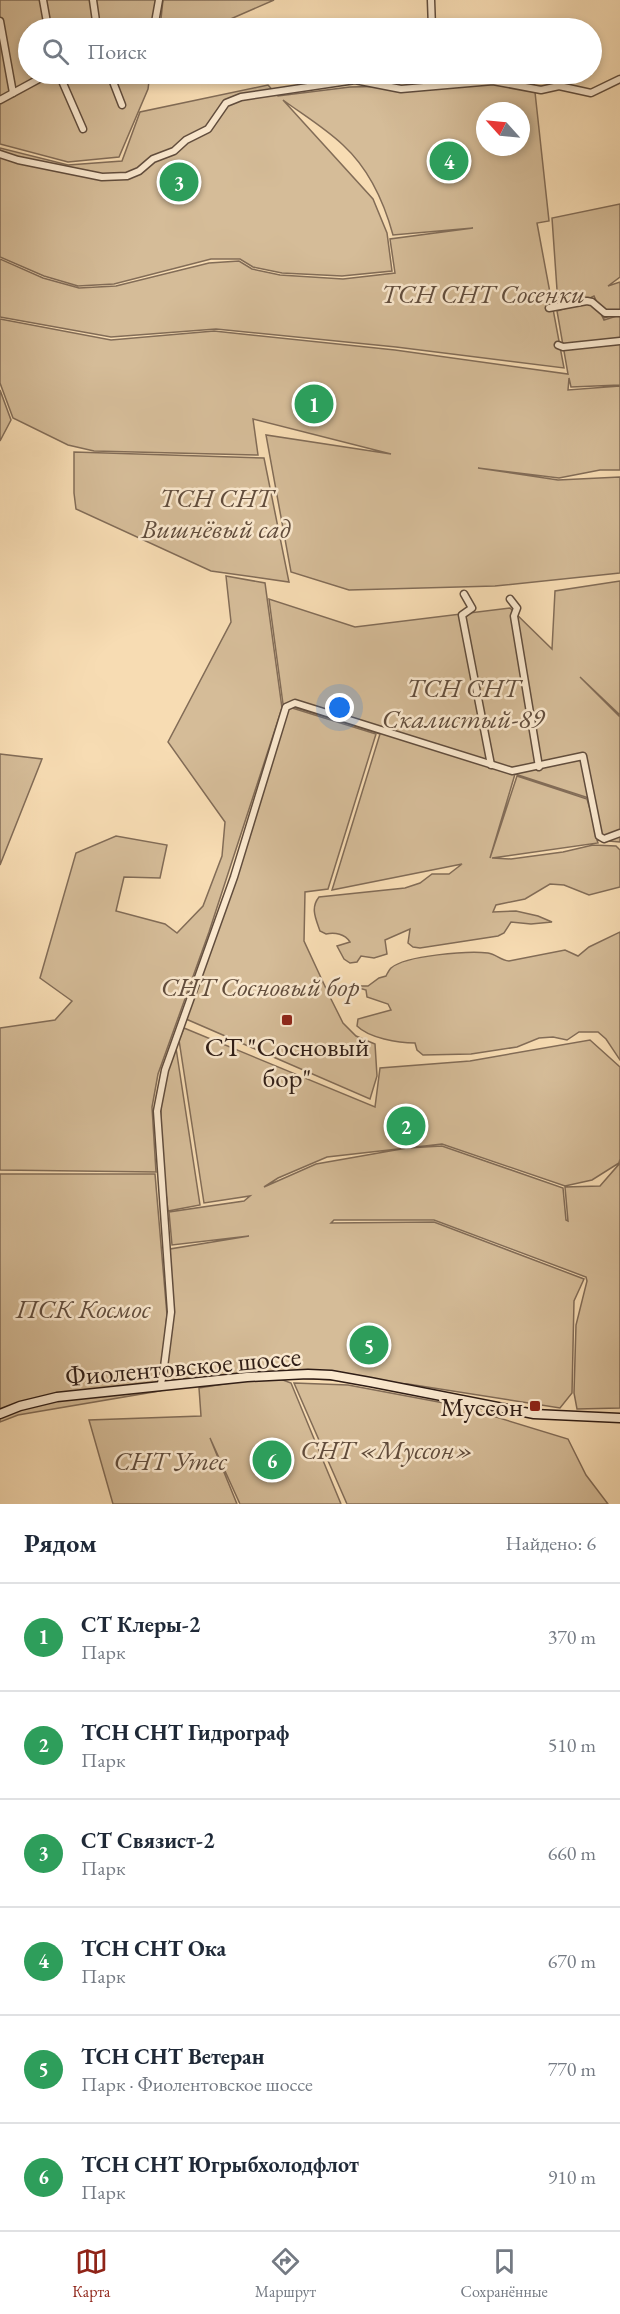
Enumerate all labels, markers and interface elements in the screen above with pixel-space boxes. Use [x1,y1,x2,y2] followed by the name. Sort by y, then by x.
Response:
[18,18,602,84] search box
[39,35,72,68] icon: search
[87,37,147,66] text: Поиск
[476,102,530,156] north arrow
[430,138,468,184] pin: 4
[160,160,198,204] pin: 3
[381,276,585,311] park label: ТСН СНТ Сосенки
[294,382,334,426] pin: 1
[140,480,291,546] park label: ТСН СНТ Вишнёвый сад
[382,670,545,736] park label: ТСН СНТ Скалистый-89
[325,693,354,722] your location
[161,969,359,1004] park label: СНТ Сосновый бор
[280,1013,294,1027] marker: СТ "Сосновый бор"
[205,1029,369,1095] place label: СТ "Сосновый бор"
[386,1104,426,1148] pin: 2
[15,1291,151,1326] park label: ПСК Космос
[350,1322,388,1368] pin: 5
[64,1338,302,1394] street label: Фиолентовское шоссе
[440,1389,523,1424] place label: Муссон
[528,1399,542,1413] marker: Муссон
[300,1432,474,1467] park label: СНТ «Муссон»
[252,1438,292,1482] pin: 6
[113,1443,227,1478] park label: СНТ Утес
[24,1526,97,1560] text: Рядом
[505,1530,596,1556] text: Найдено: 6
[81,1610,200,1639] text: СТ Клеры-2
[38,1624,49,1650] text: 1
[548,1624,596,1650] text: 370 m
[81,1639,125,1665] text: Парк
[81,1718,289,1747] text: ТСН СНТ Гидрограф
[38,1732,49,1758] text: 2
[548,1732,596,1758] text: 510 m
[81,1747,125,1773] text: Парк
[81,1826,215,1855] text: СТ Связист-2
[38,1840,49,1866] text: 3
[548,1840,596,1866] text: 660 m
[81,1855,125,1881] text: Парк
[81,1934,226,1963] text: ТСН СНТ Ока
[38,1948,49,1974] text: 4
[548,1948,596,1974] text: 670 m
[81,1963,125,1989] text: Парк
[81,2042,264,2071] text: ТСН СНТ Ветеран
[38,2056,49,2082] text: 5
[548,2056,596,2082] text: 770 m
[81,2071,313,2097] text: Парк · Фиолентовское шоссе
[81,2150,359,2179] text: ТСН СНТ Югрыбхолодфлот
[38,2164,49,2190] text: 6
[548,2164,596,2190] text: 910 m
[81,2179,125,2205] text: Парк
[72,2245,110,2302] tab: Карта
[255,2245,316,2302] tab: Маршрут
[461,2245,548,2302] tab: Сохранённые

